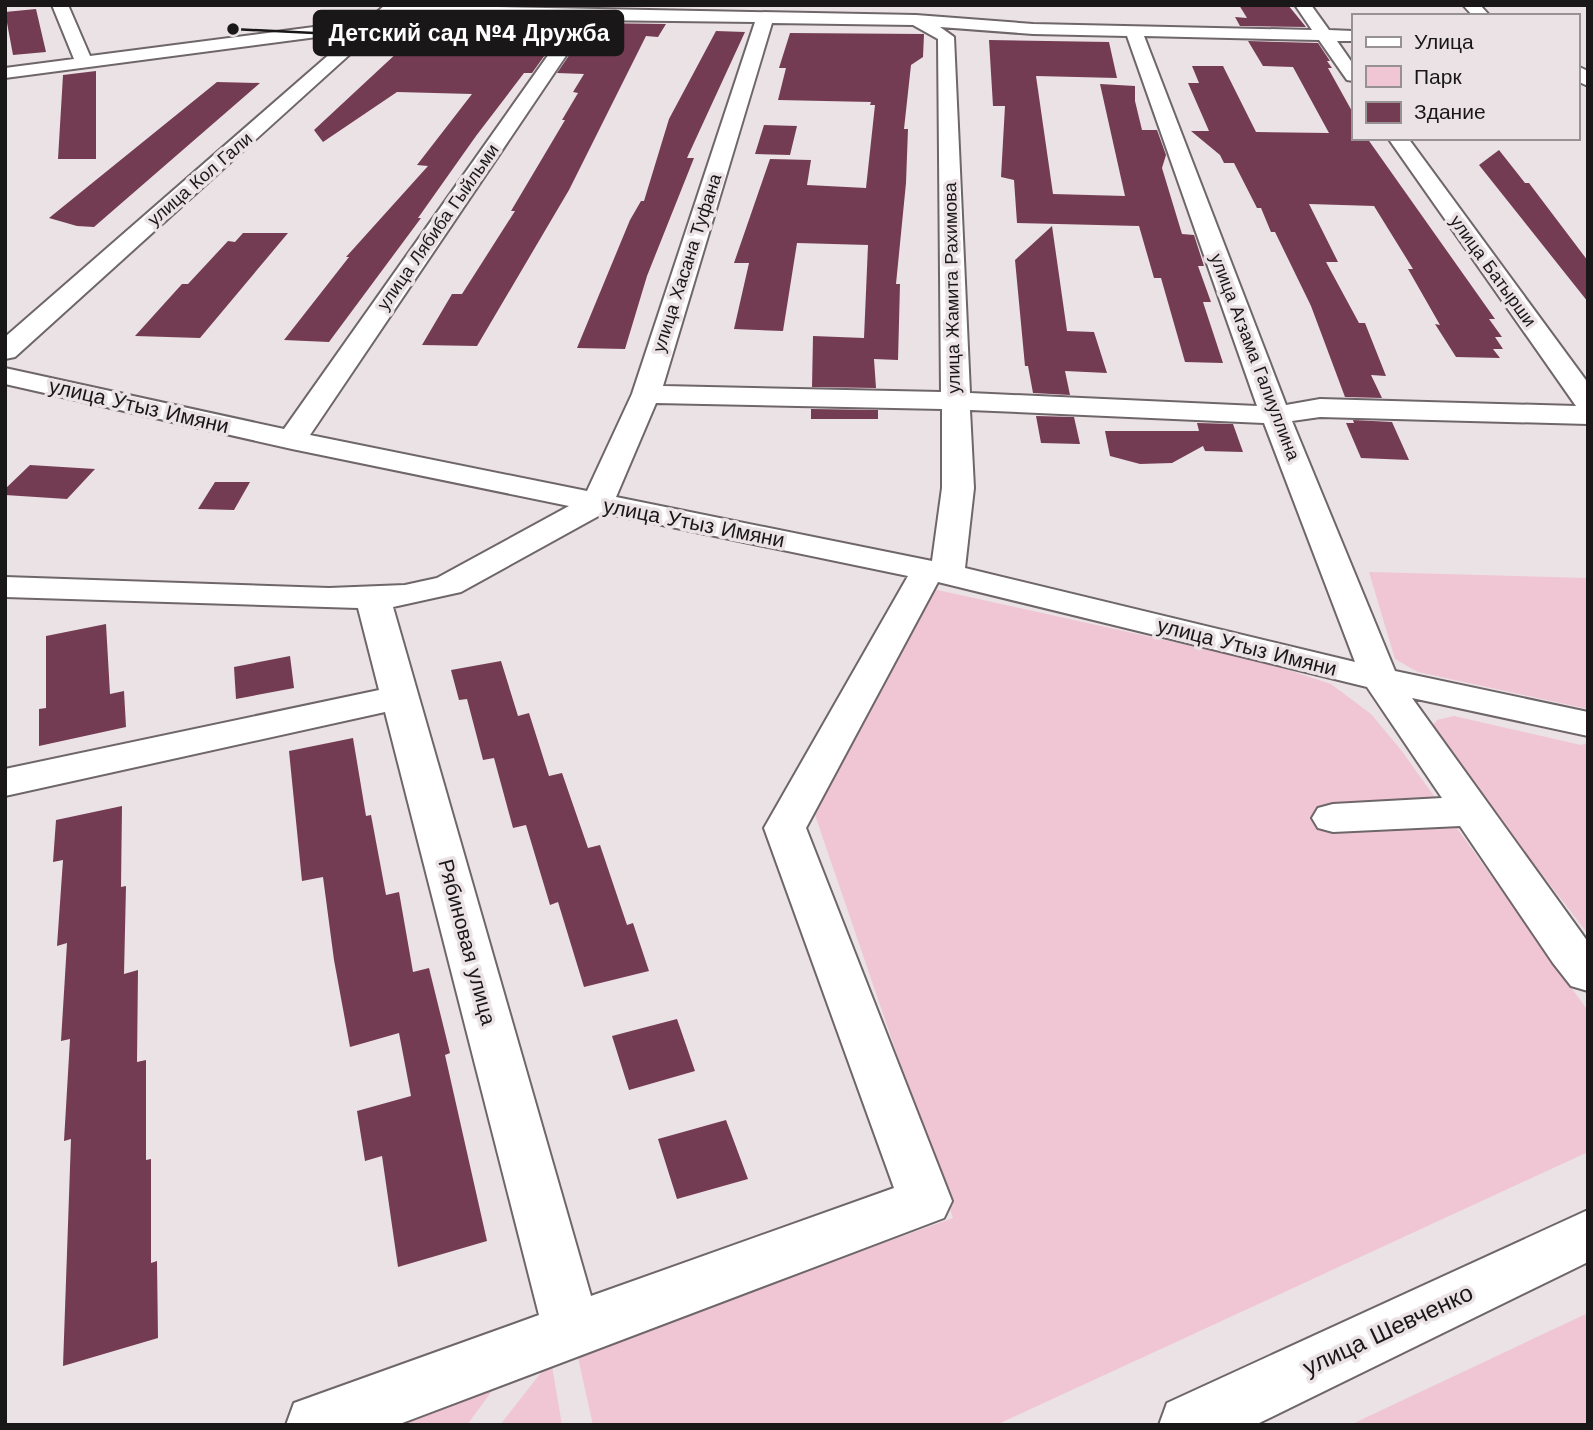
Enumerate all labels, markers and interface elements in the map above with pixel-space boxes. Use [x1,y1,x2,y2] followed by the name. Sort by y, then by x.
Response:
[314,11,623,55] callout: Детский сад №4 Дружба
[1352,14,1579,140] legend
[328,20,610,47] text: Детский сад №4 Дружба
[1414,29,1474,54] text: Улица
[1414,64,1462,89] text: Парк
[1414,99,1486,124] text: Здание
[143,128,256,230] street label: улица Кол Гали
[372,140,503,314] street label: улица Лябиба Гыйльми
[648,170,726,355] street label: улица Хасана Туфана
[939,181,964,394] street label: улица Жамита Рахимова
[1446,211,1541,331] street label: улица Батырши
[1206,251,1305,464] street label: улица Агзама Галиуллина
[47,373,232,438] street label: улица Утыз Имяни
[601,493,787,552] street label: улица Утыз Имяни
[1155,612,1339,681] street label: улица Утыз Имяни
[433,856,502,1028] street label: Рябиновая улица
[1299,1278,1477,1382] street label: улица Шевченко

